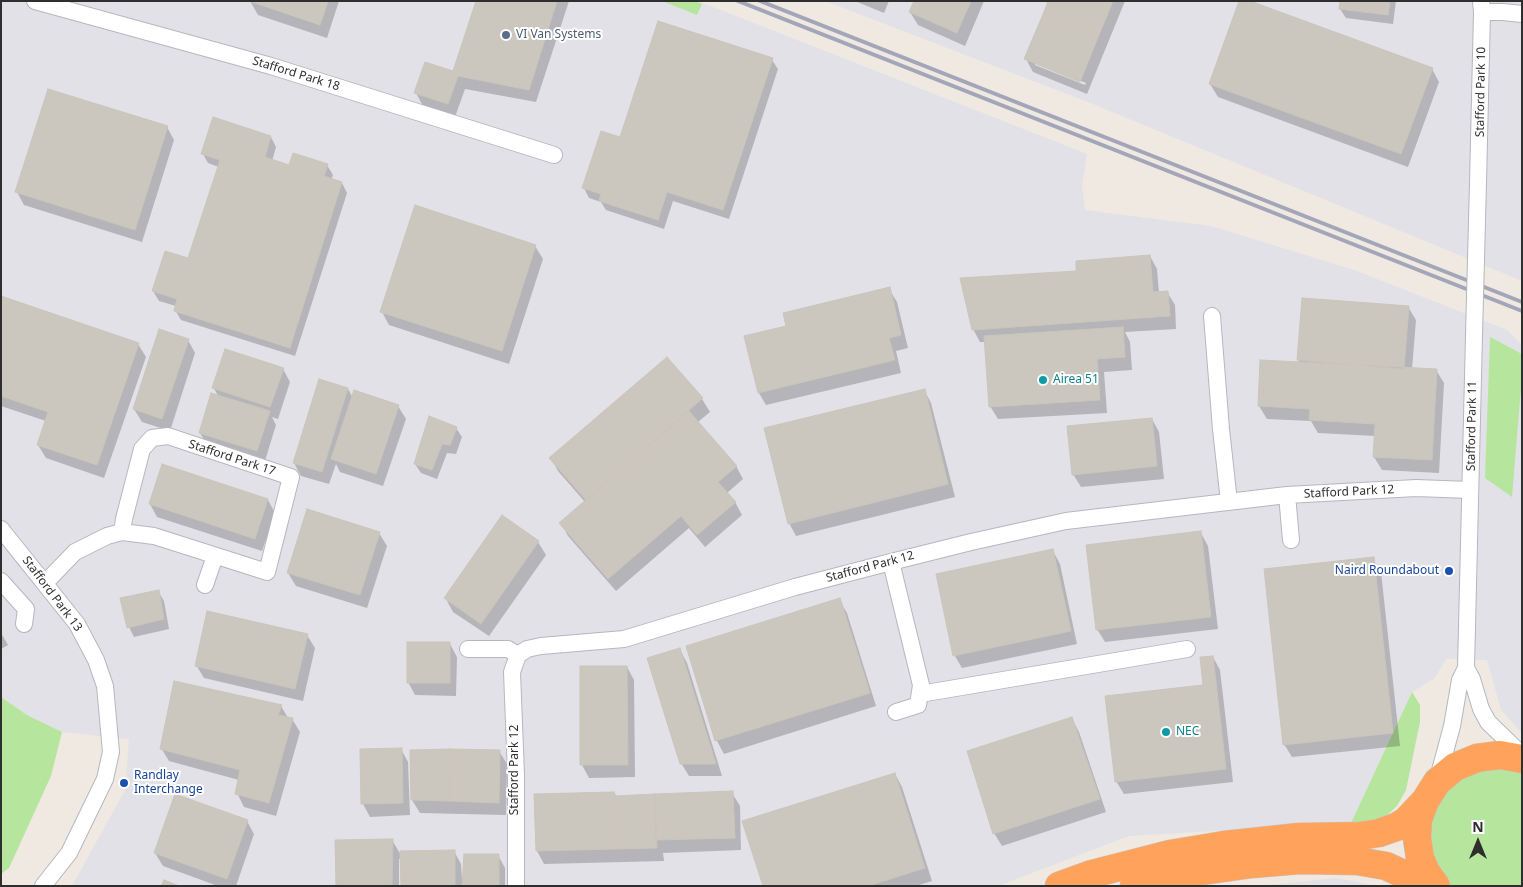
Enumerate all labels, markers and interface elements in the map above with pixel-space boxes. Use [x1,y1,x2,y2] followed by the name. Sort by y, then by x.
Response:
[516,28,601,42] place label: VI Van Systems
[500,29,512,41] marker: VI Van Systems
[1473,47,1489,137] street label: Stafford Park 10
[251,54,341,94] street label: Stafford Park 18
[1053,373,1099,387] place label: Airea 51
[1037,374,1049,386] marker: Airea 51
[1464,381,1480,471] street label: Stafford Park 11
[187,437,277,479] street label: Stafford Park 17
[1303,482,1395,502] street label: Stafford Park 12
[824,548,916,586] street label: Stafford Park 12
[19,553,85,635] street label: Stafford Park 13
[1335,564,1439,578] place label: Naird Roundabout
[1443,565,1455,577] marker: Naird Roundabout
[508,725,522,815] street label: Stafford Park 12
[1176,725,1199,739] place label: NEC
[1160,726,1172,738] marker: NEC
[134,769,203,797] place label: Randlay Interchange
[118,777,130,789] marker: Randlay Interchange
[1453,817,1503,867] north arrow
[1472,817,1484,836] text: N

